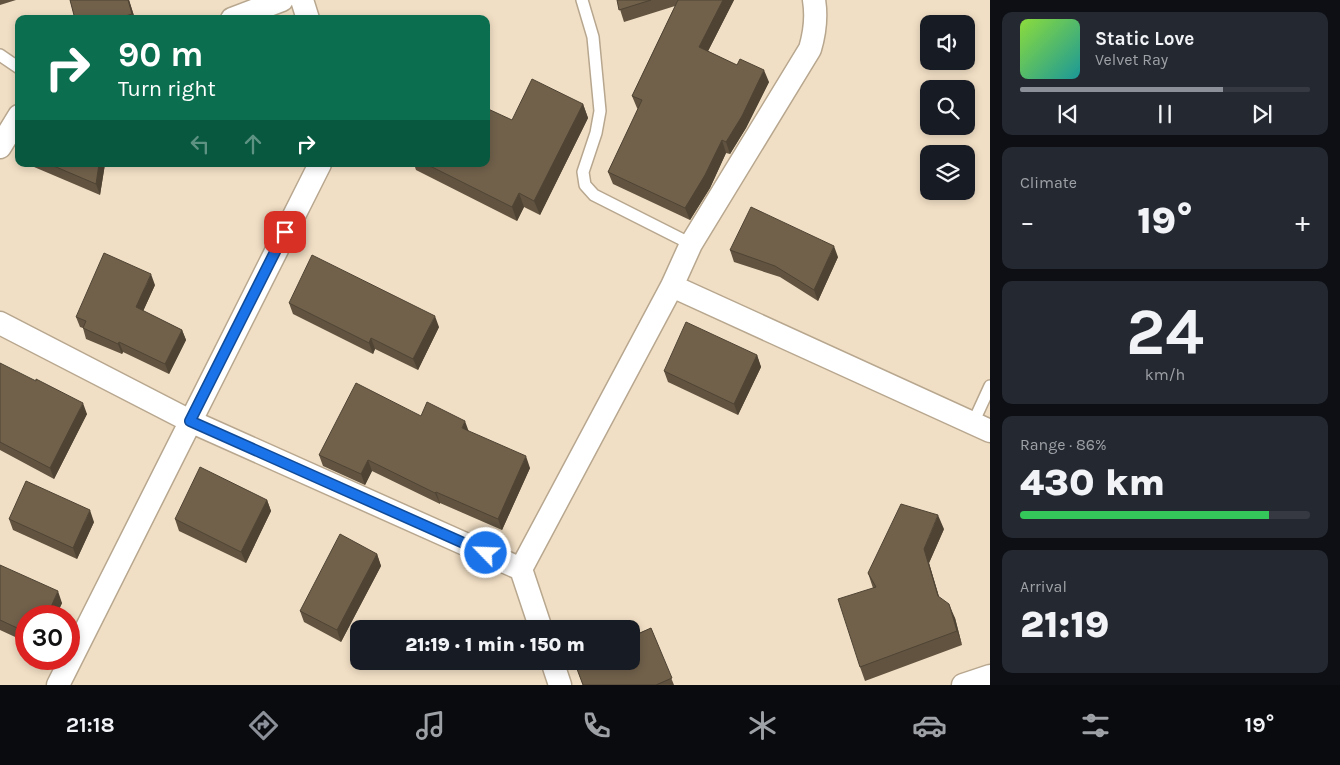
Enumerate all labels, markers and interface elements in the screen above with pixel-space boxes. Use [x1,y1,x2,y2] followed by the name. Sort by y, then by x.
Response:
[920,15,975,200] map controls
[920,15,975,70] button: sound
[1095,28,1194,50] text: Static Love
[118,34,204,75] text: 90 m
[35,35,100,100] icon: right
[1095,50,1168,69] text: Velvet Ray
[118,76,216,102] text: Turn right
[920,80,975,135] button: search
[1054,100,1082,128] icon: previous
[1151,100,1179,128] icon: pause
[1248,100,1276,128] icon: next
[186,130,214,158] icon: left
[239,130,267,158] icon: ahead
[292,130,320,158] icon: right
[920,145,975,200] button: layers
[1020,173,1077,192] text: Climate
[1137,198,1193,243] text: 19°
[1020,205,1035,238] text: −
[1295,205,1310,238] text: +
[264,211,306,253] pin
[271,218,299,246] icon: arrive
[1126,294,1204,370] text: 24
[1145,365,1185,384] text: km/h
[1020,435,1107,454] text: Range · 86%
[1020,460,1165,505] text: 430 km
[459,526,511,578] position arrow
[1020,577,1067,596] text: Arrival
[1020,602,1109,647] text: 21:19
[15,605,80,670] speed limit sign: 30
[405,634,585,656] text: 21:19 · 1 min · 150 m
[246,708,281,743] icon: directions
[413,708,448,743] icon: music
[579,708,614,743] icon: phone
[745,708,780,743] icon: climate
[912,708,947,743] icon: car
[1078,708,1113,743] icon: filters
[66,712,115,738] text: 21:18
[1244,712,1274,738] text: 19°

